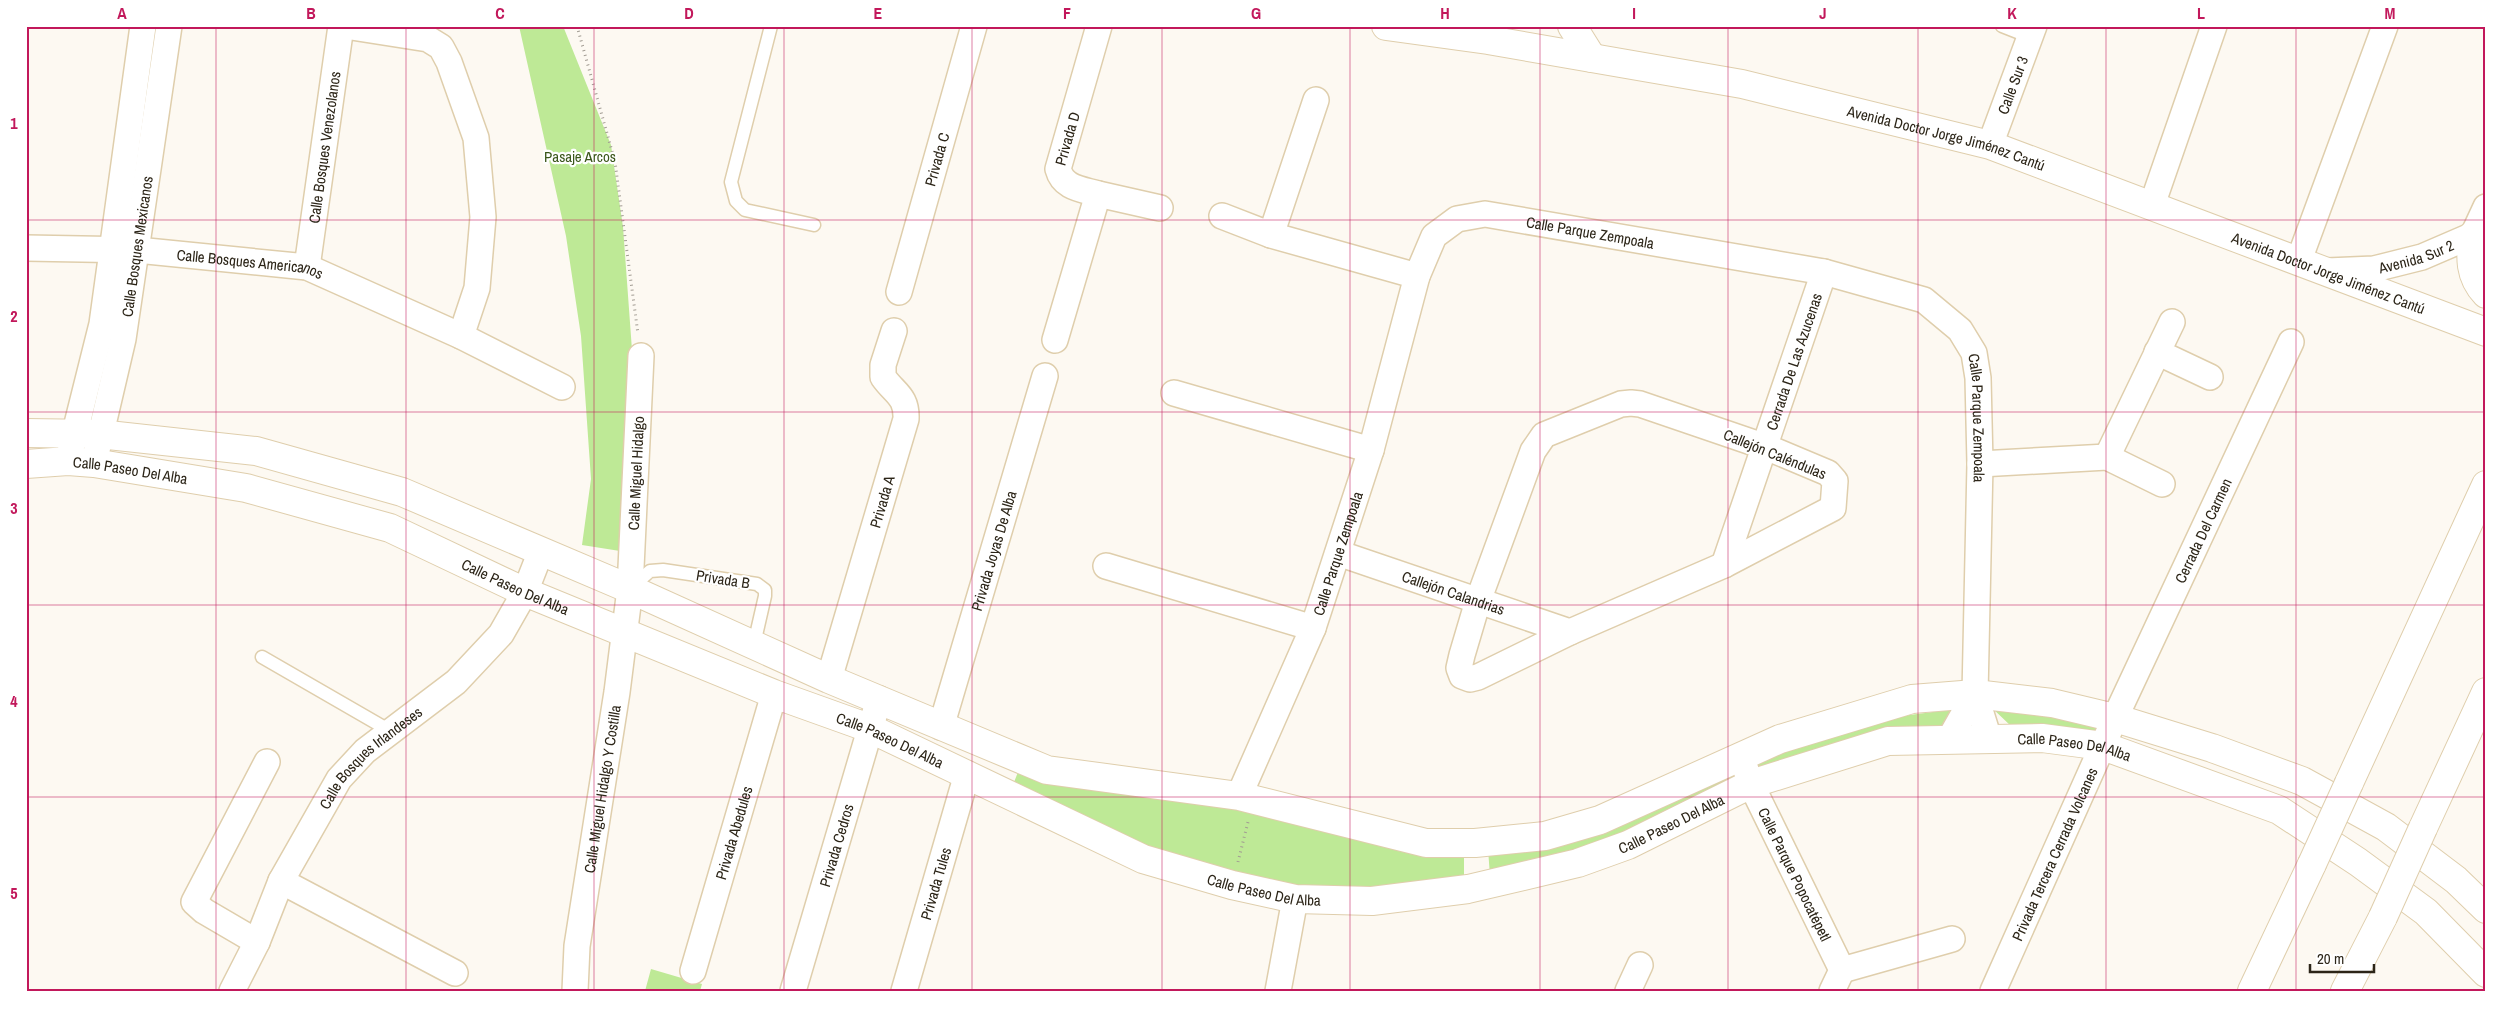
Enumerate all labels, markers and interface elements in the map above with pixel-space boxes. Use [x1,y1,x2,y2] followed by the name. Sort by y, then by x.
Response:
[117,2,127,24] text: A
[306,2,316,24] text: B
[495,2,505,24] text: C
[684,2,694,24] text: D
[874,2,883,24] text: E
[1063,2,1071,24] text: F
[1251,2,1261,24] text: G
[1440,2,1450,24] text: H
[1632,2,1636,24] text: I
[1819,2,1827,24] text: J
[2007,2,2017,24] text: K
[2197,2,2205,24] text: L
[2385,2,2396,24] text: M
[1992,53,2033,117] street label: Calle Sur 3
[303,70,345,225] street label: Calle Bosques Venezolanos
[1844,100,2048,175] street label: Avenida Doctor Jorge Jiménez Cantú
[1049,109,1084,168] street label: Privada D
[10,112,18,134] text: 1
[919,130,954,188] street label: Privada C
[544,146,616,167] park label: Pasaje Arcos
[116,174,157,318] street label: Calle Bosques Mexicanos
[1525,211,1656,253] street label: Calle Parque Zempoala
[2228,226,2428,319] street label: Avenida Doctor Jorge Jiménez Cantú
[2375,234,2457,278] street label: Avenida Sur 2
[176,244,327,284] street label: Calle Bosques Americanos
[1760,290,1827,433] street label: Cerrada De Las Azucenas
[10,305,18,327] text: 2
[1964,352,1991,483] street label: Calle Parque Zempoala
[622,415,649,531] street label: Calle Miguel Hidalgo
[1720,424,1830,484] street label: Callejón Caléndulas
[72,451,189,489] street label: Calle Paseo Del Alba
[864,472,899,530] street label: Privada A
[2169,475,2236,586] street label: Cerrada Del Carmen
[966,488,1021,613] street label: Privada Joyas De Alba
[1307,489,1367,618] street label: Calle Parque Zempoala
[10,497,18,519] text: 3
[458,553,572,619] street label: Calle Paseo Del Alba
[695,564,751,594] street label: Privada B
[1399,565,1508,620] street label: Callejón Calandrias
[10,690,18,712] text: 4
[314,701,426,813] street label: Calle Bosques Irlandeses
[578,703,625,875] street label: Calle Miguel Hidalgo Y Costilla
[834,707,947,773] street label: Calle Paseo Del Alba
[2017,727,2134,766] street label: Calle Paseo Del Alba
[2006,764,2102,944] street label: Privada Tercera Cerrada Volcanes
[710,784,757,882] street label: Privada Abedules
[1615,788,1728,858] street label: Calle Paseo Del Alba
[814,801,858,889] street label: Privada Cedros
[1753,804,1837,944] street label: Calle Parque Popocatépetl
[915,845,956,922] street label: Privada Tules
[1205,868,1321,910] street label: Calle Paseo Del Alba
[10,882,18,904] text: 5
[2310,942,2373,974] scale bar
[2317,948,2344,969] text: 20 m

